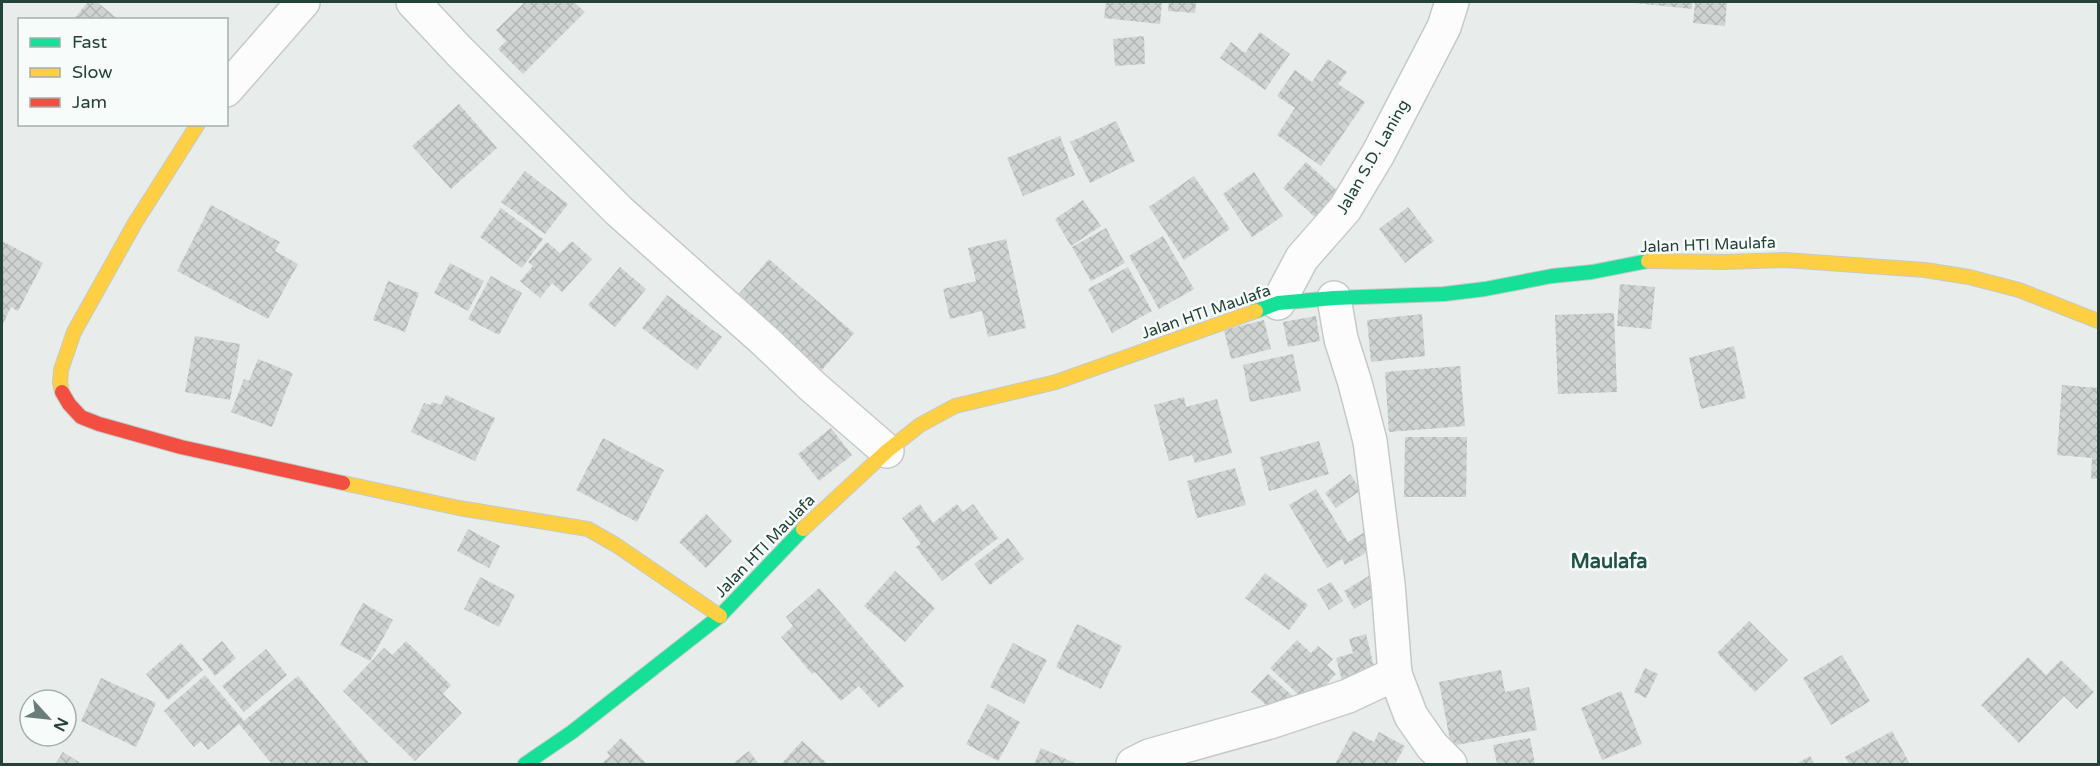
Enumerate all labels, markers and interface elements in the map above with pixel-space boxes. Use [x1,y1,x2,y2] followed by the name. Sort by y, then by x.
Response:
[18,18,228,126] legend
[72,31,107,53] text: Fast
[72,61,113,83] text: Slow
[72,91,107,113] text: Jam
[1332,96,1414,218] street label: Jalan S.D. Laning
[1640,233,1776,257] street label: Jalan HTI Maulafa
[1139,280,1273,344] street label: Jalan HTI Maulafa
[711,490,819,602] street label: Jalan HTI Maulafa
[1570,550,1648,574] district label: Maulafa
[18,688,78,748] north arrow
[49,714,72,735] text: N

